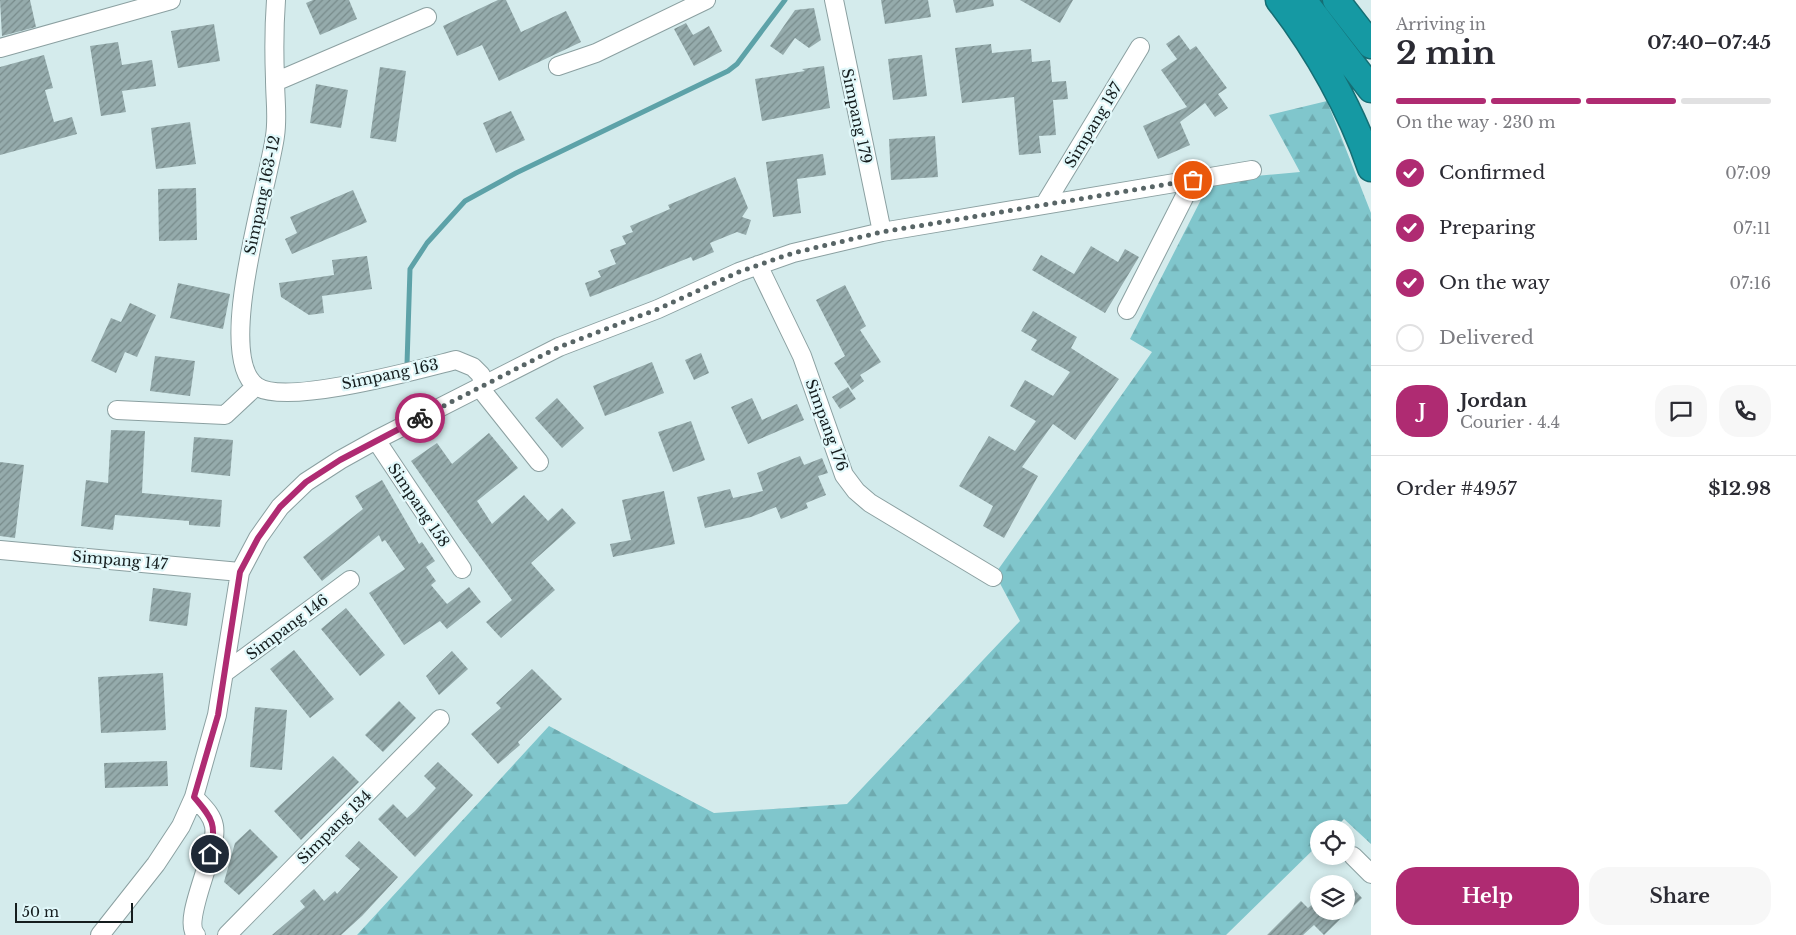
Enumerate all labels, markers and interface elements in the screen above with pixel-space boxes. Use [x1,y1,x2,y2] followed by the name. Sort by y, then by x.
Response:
[1396,14,1486,34] text: Arriving in
[1647,31,1771,54] text: 07:40–07:45
[1396,33,1496,73] text: 2 min
[838,67,876,165] street label: Simpang 179
[1060,78,1126,171] street label: Simpang 187
[1396,112,1556,132] text: On the way · 230 m
[240,134,284,256] street label: Simpang 163-12
[1172,159,1214,201] pin
[1396,159,1424,187] icon: check
[1439,161,1545,184] text: Confirmed
[1725,163,1771,183] text: 07:09
[1179,166,1207,194] icon: bag
[1396,214,1424,242] icon: check
[1439,216,1535,239] text: Preparing
[1733,218,1771,238] text: 07:11
[1396,269,1424,297] icon: check
[1439,271,1550,294] text: On the way
[1730,273,1771,293] text: 07:16
[1439,326,1534,349] text: Delivered
[340,354,440,394] street label: Simpang 163
[802,376,852,474] street label: Simpang 176
[1655,385,1707,437] button: chat
[1719,385,1771,437] button: phone
[1460,389,1527,412] text: Jordan
[395,393,445,443] courier
[1418,399,1426,422] text: J
[406,404,434,432] icon: bike
[1460,412,1560,432] text: Courier · 4.4
[384,459,454,551] street label: Simpang 158
[1396,477,1517,500] text: Order #4957
[1708,477,1771,500] text: $12.98
[71,546,169,574] street label: Simpang 147
[242,590,332,664] street label: Simpang 146
[293,786,375,868] street label: Simpang 134
[1310,820,1355,920] map controls
[1310,820,1355,865] button: locate
[189,833,231,875] pin
[196,840,224,868] icon: home
[1396,867,1579,925] button: Help
[1589,867,1771,925] button: Share
[1310,875,1355,920] button: layers
[15,900,132,923] scale bar
[22,903,59,921] text: 50 m

